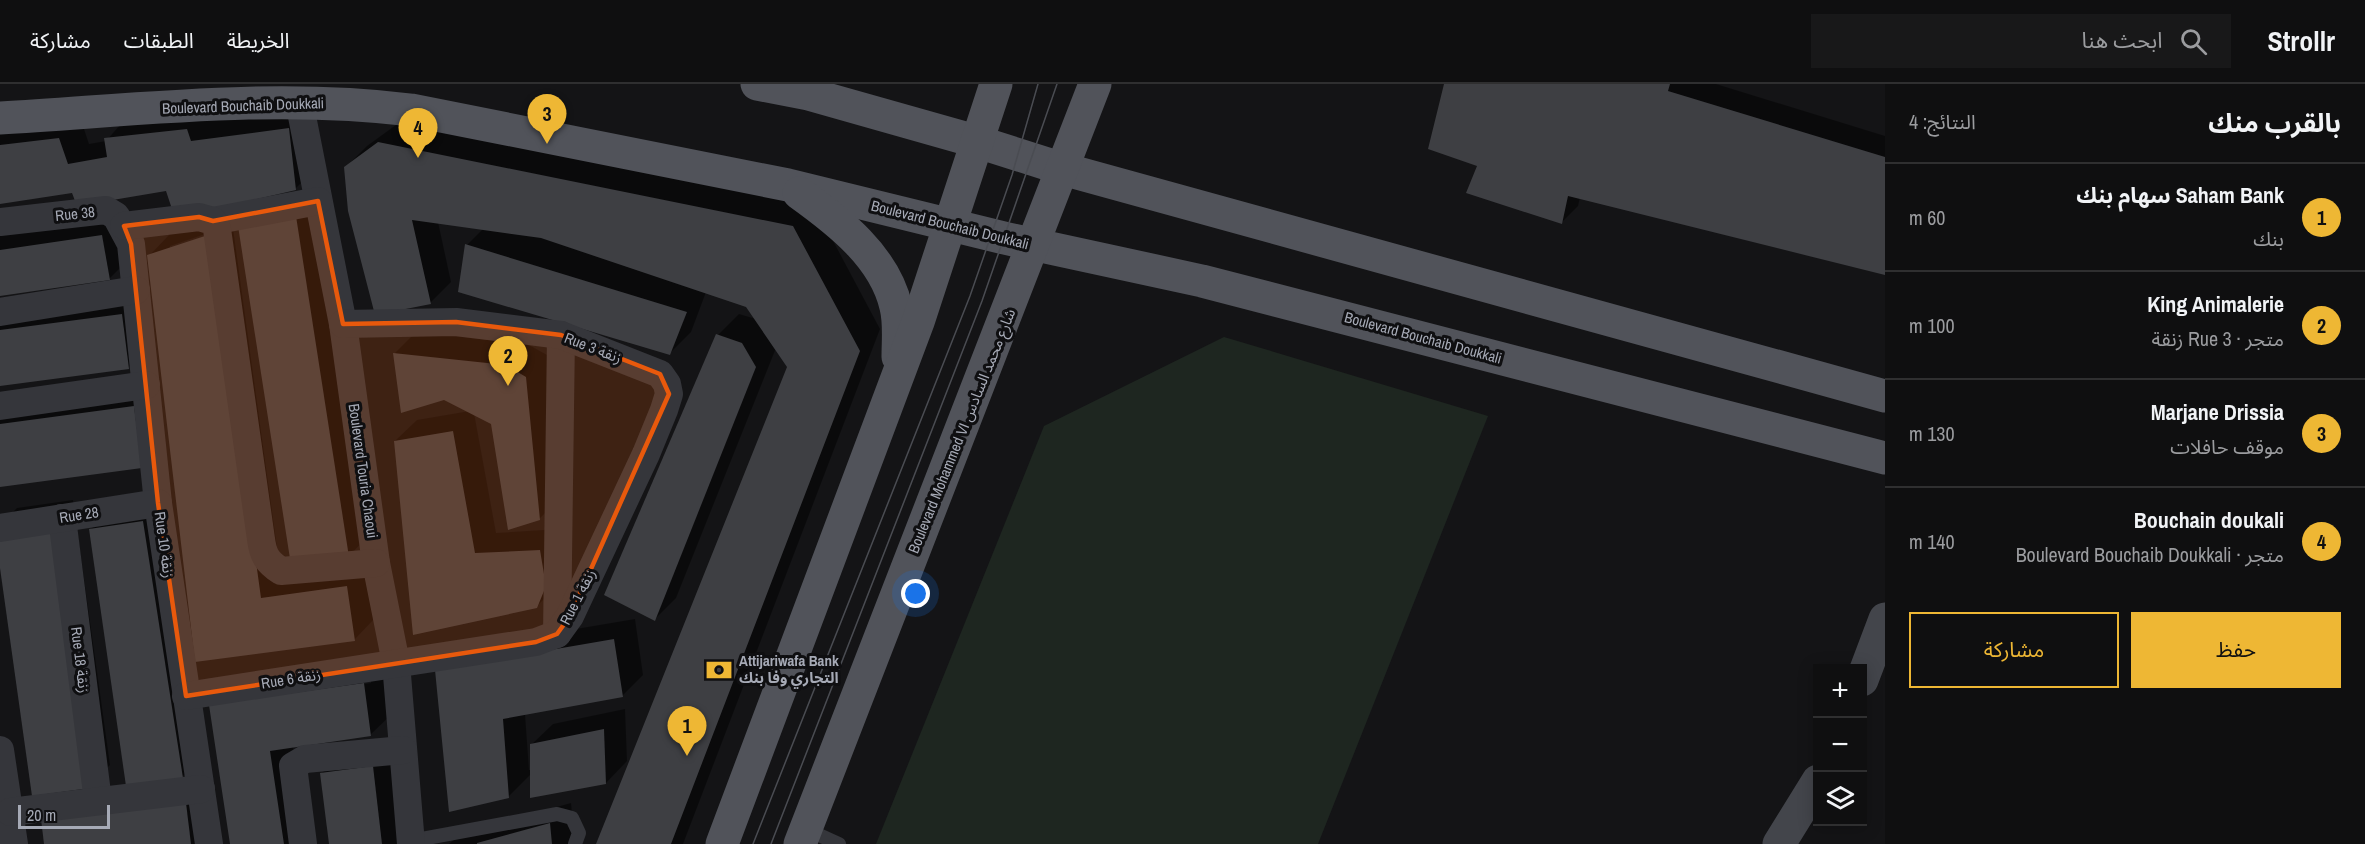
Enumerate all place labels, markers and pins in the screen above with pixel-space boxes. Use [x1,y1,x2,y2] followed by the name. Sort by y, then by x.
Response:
[528,94,566,144] pin: 3
[398,109,438,158] pin: 4
[488,336,528,386] pin: 2
[739,650,839,689] place label: Attijariwafa Bank التجاري وفا بنك
[704,655,734,685] bank icon: Attijariwafa Bank التجاري وفا بنك
[668,706,706,756] pin: 1

